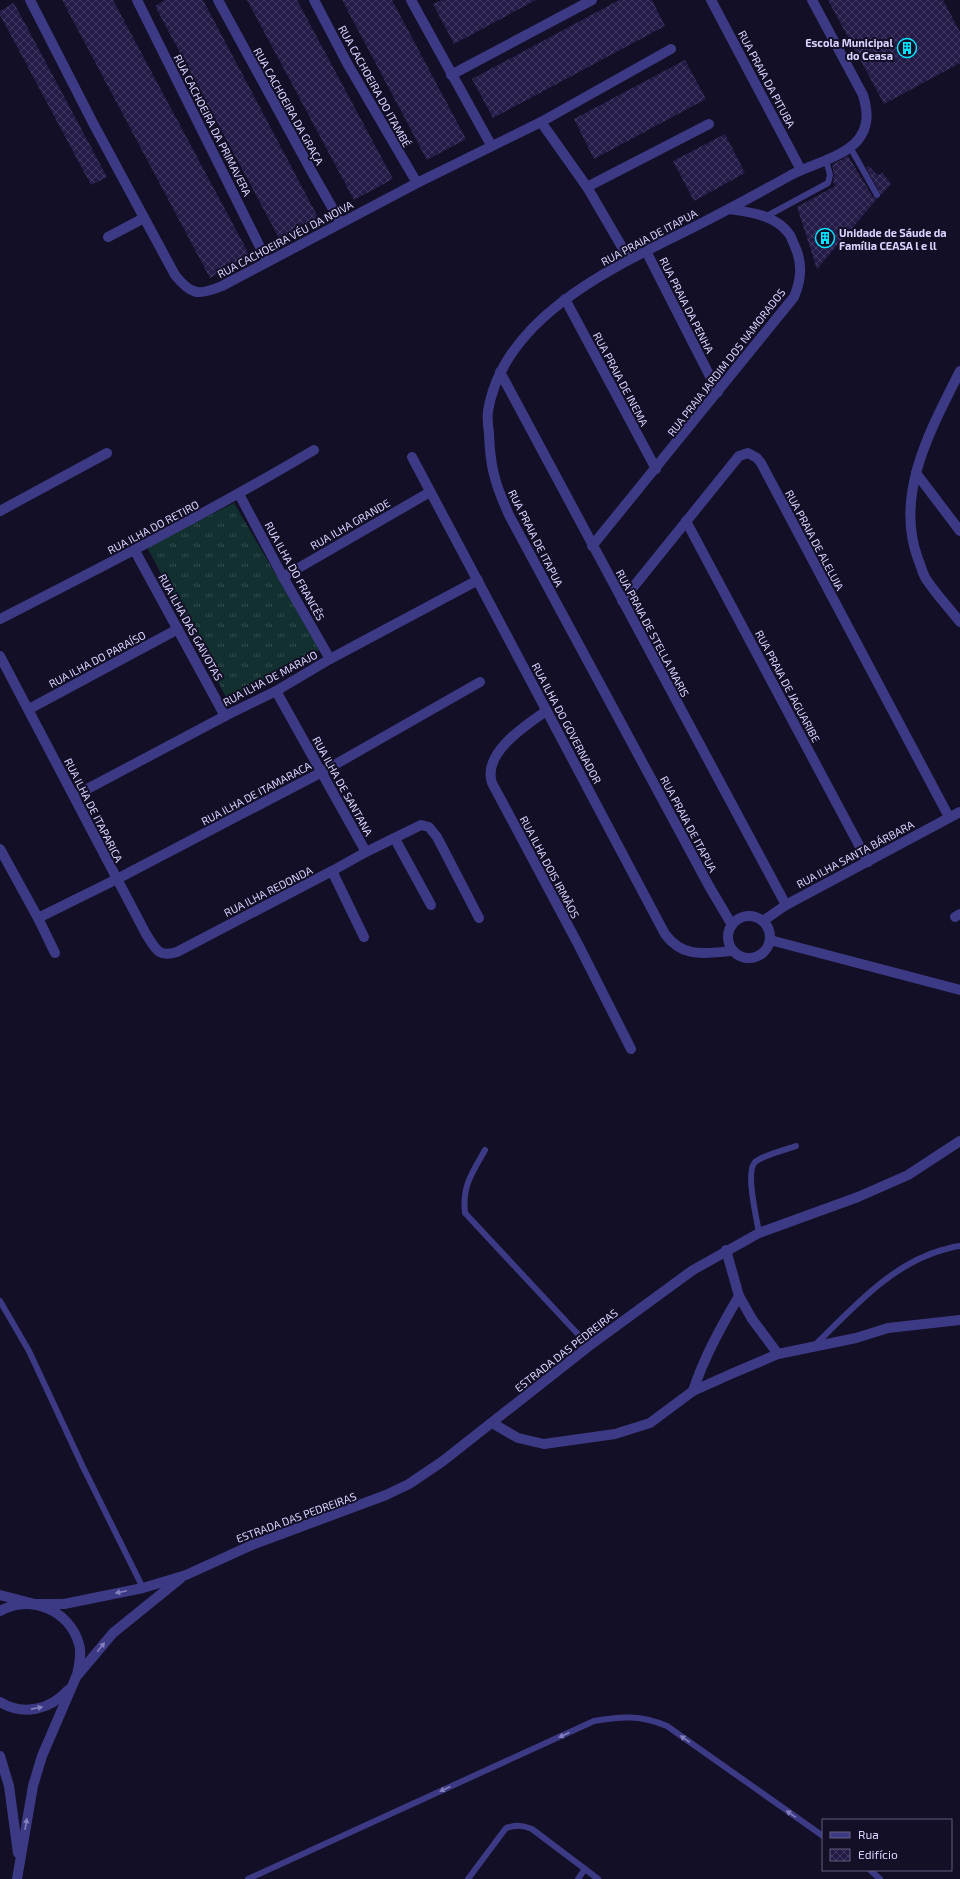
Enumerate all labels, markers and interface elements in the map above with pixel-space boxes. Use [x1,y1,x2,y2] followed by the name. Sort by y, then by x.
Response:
[336,23,414,149] street label: RUA CACHOEIRA DO ITAMBÉ
[736,28,798,130] street label: RUA PRAIA DA PITUBA
[805,36,893,62] place label: Escola Municipal do Ceasa
[896,37,918,59] building icon: Escola Municipal do Ceasa
[250,45,327,167] street label: RUA CACHOEIRA DA GRAÇA
[172,52,255,198] street label: RUA CACHOEIRA DA PRIMAVERA
[215,198,355,280] street label: RUA CACHOEIRA VÉU DA NOIVA
[599,206,699,268] street label: RUA PRAIA DE ITAPUA
[839,226,947,252] place label: Unidade de Sáude da Família CEASA l e ll
[814,227,836,249] building icon: Unidade de Sáude da Família CEASA l e ll
[657,255,717,355] street label: RUA PRAIA DA PENHA
[664,286,788,438] street label: RUA PRAIA JARDIM DOS NAMORADOS
[591,330,651,428] street label: RUA PRAIA DE INEMA
[506,487,566,589] street label: RUA PRAIA DE ITAPUA
[783,488,847,593] street label: RUA PRAIA DE ALELUIA
[308,496,392,552] street label: RUA ILHA GRANDE
[105,497,201,557] street label: RUA ILHA DO RETIRO
[262,519,328,623] street label: RUA ILHA DO FRANCÊS
[614,567,692,699] street label: RUA PRAIA DE STELLA MARIS
[156,571,226,683] street label: RUA ILHA DAS GAIVOTAS
[46,628,148,690] street label: RUA ILHA DO PARAÍSO
[753,628,823,744] street label: RUA PRAIA DE JAGUARIBE
[221,648,319,708] street label: RUA ILHA DE MARAJO
[530,660,605,786] street label: RUA ILHA DO GOVERNADOR
[310,734,376,838] street label: RUA ILHA DE SANTANA
[62,756,126,864] street label: RUA ILHA DE ITAPARICA
[199,758,313,828] street label: RUA ILHA DE ITAMARACA
[658,774,720,874] street label: RUA PRAIA DE ITAPUA
[518,814,582,920] street label: RUA ILHA DOIS IRMÃOS
[794,817,916,891] street label: RUA ILHA SANTA BÁRBARA
[222,863,315,919] street label: RUA ILHA REDONDA
[512,1306,620,1394] street label: ESTRADA DAS PEDREIRAS
[234,1489,358,1545] street label: ESTRADA DAS PEDREIRAS
[115,1590,127,1596] one-way arrow
[97,1642,106,1653] one-way arrow
[31,1705,43,1711] one-way arrow
[558,1732,569,1738] one-way arrow
[679,1735,690,1743] one-way arrow
[440,1786,451,1792] one-way arrow
[786,1810,796,1818] one-way arrow
[23,1818,29,1830] one-way arrow
[822,1819,952,1871] legend
[858,1827,879,1841] text: Rua
[858,1847,898,1861] text: Edifício

